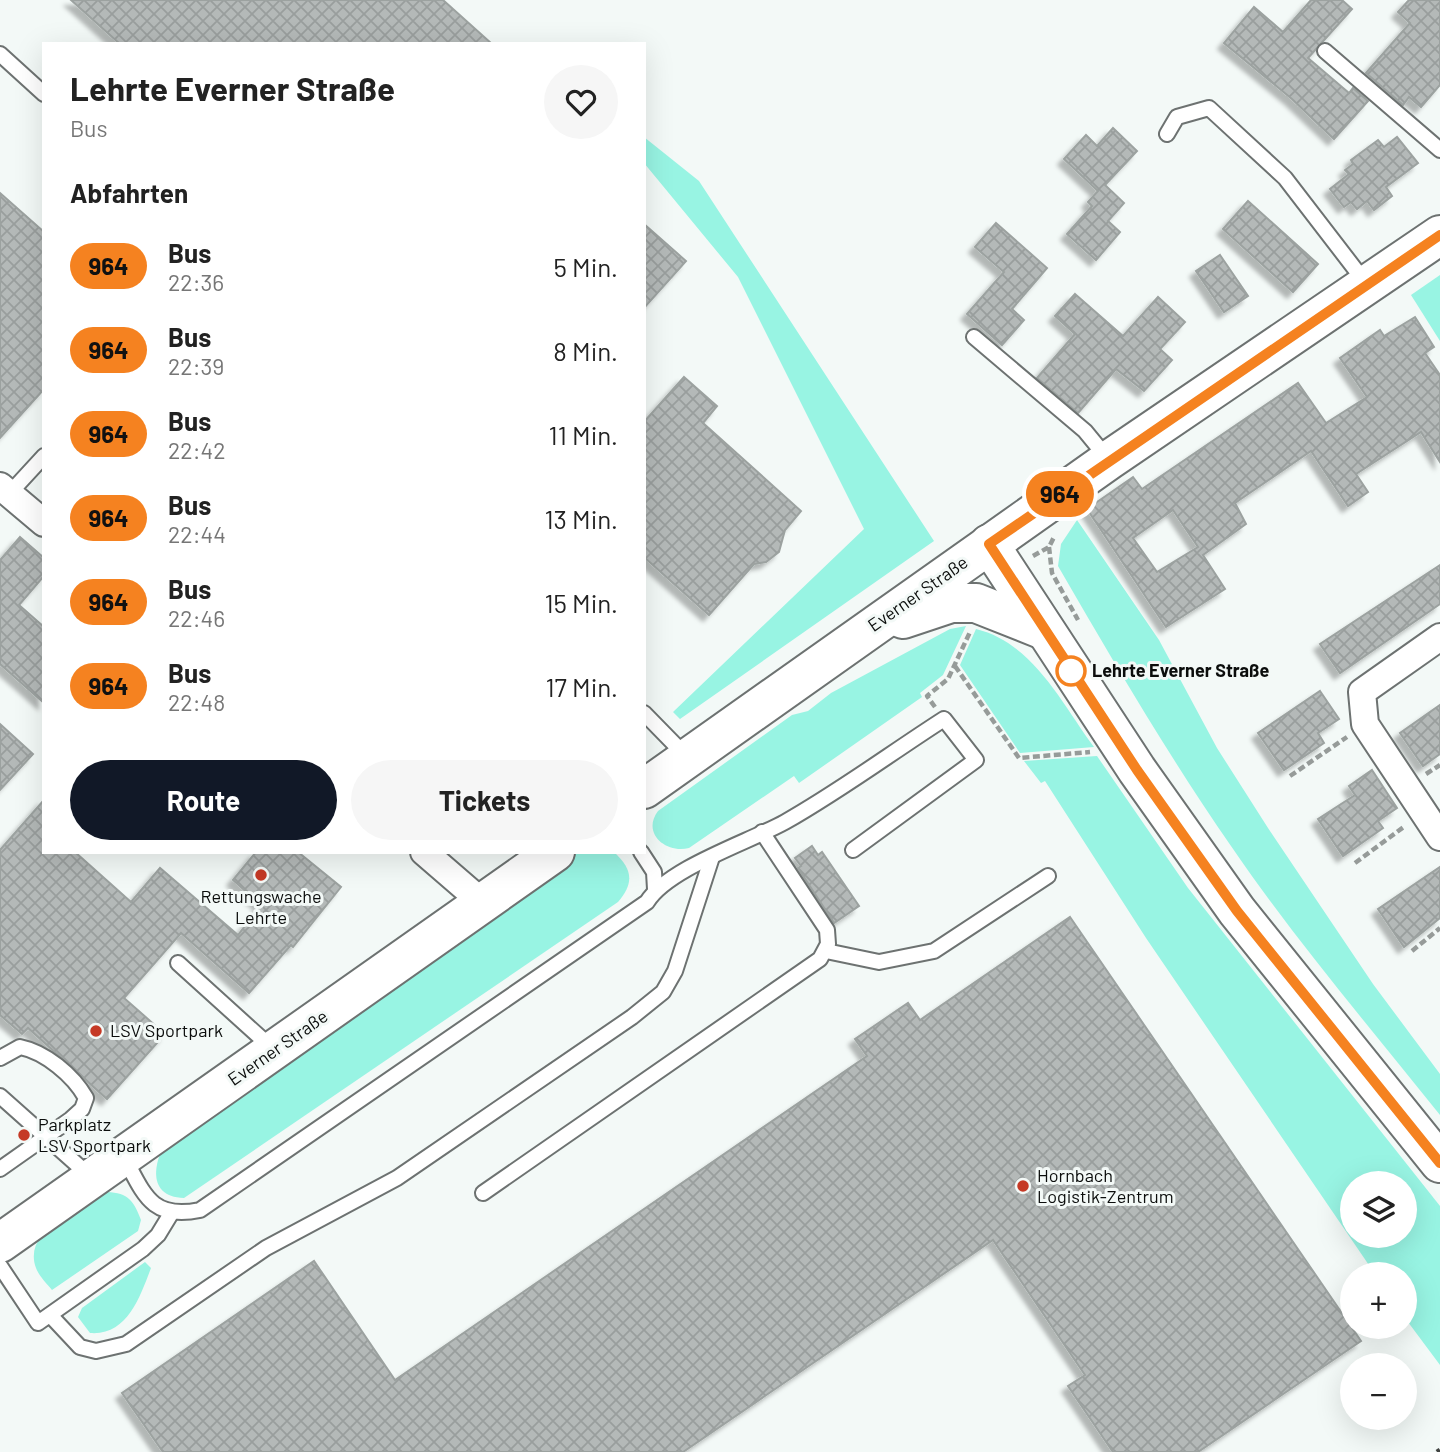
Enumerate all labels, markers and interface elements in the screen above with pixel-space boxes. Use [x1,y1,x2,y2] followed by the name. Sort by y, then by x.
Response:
[544,65,618,139] button: heart
[70,68,395,108] text: Lehrte Everner Straße
[70,114,108,142] text: Bus
[70,177,188,208] text: Abfahrten
[168,237,211,268] text: Bus
[88,251,129,280] text: 964
[554,251,618,282] text: 5 Min.
[168,268,224,296] text: 22:36
[168,321,211,352] text: Bus
[88,335,129,364] text: 964
[553,335,618,366] text: 8 Min.
[168,352,224,380] text: 22:39
[168,405,211,436] text: Bus
[88,419,129,448] text: 964
[549,419,618,450] text: 11 Min.
[168,436,225,464] text: 22:42
[1020,471,1100,517] line badge: 964
[1040,479,1080,508] text: 964
[168,489,211,520] text: Bus
[88,503,129,532] text: 964
[544,503,618,534] text: 13 Min.
[168,520,226,548] text: 22:44
[863,551,972,636] street label: Everner Straße
[168,573,211,604] text: Bus
[88,587,129,616] text: 964
[544,587,618,618] text: 15 Min.
[168,604,225,632] text: 22:46
[1056,656,1086,686] marker: Lehrte Everner Straße
[168,657,211,688] text: Bus
[1092,659,1269,681] place label: Lehrte Everner Straße
[88,671,129,700] text: 964
[545,671,618,702] text: 17 Min.
[168,688,225,716] text: 22:48
[70,760,337,840] button: Route
[351,760,618,840] button: Tickets
[253,867,269,883] marker: Rettungswache Lehrte
[201,885,322,928] place label: Rettungswache Lehrte
[223,1005,332,1090] street label: Everner Straße
[110,1019,223,1041] place label: LSV Sportpark
[88,1023,104,1039] marker: LSV Sportpark
[38,1113,151,1156] place label: Parkplatz LSV Sportpark
[16,1127,32,1143] marker: Parkplatz LSV Sportpark
[1037,1164,1174,1207] place label: Hornbach Logistik-Zentrum
[1340,1171,1417,1430] map controls
[1340,1171,1417,1248] button: layers
[1015,1178,1031,1194] marker: Hornbach Logistik-Zentrum
[1340,1262,1417,1339] button: +
[1340,1353,1417,1430] button: −

